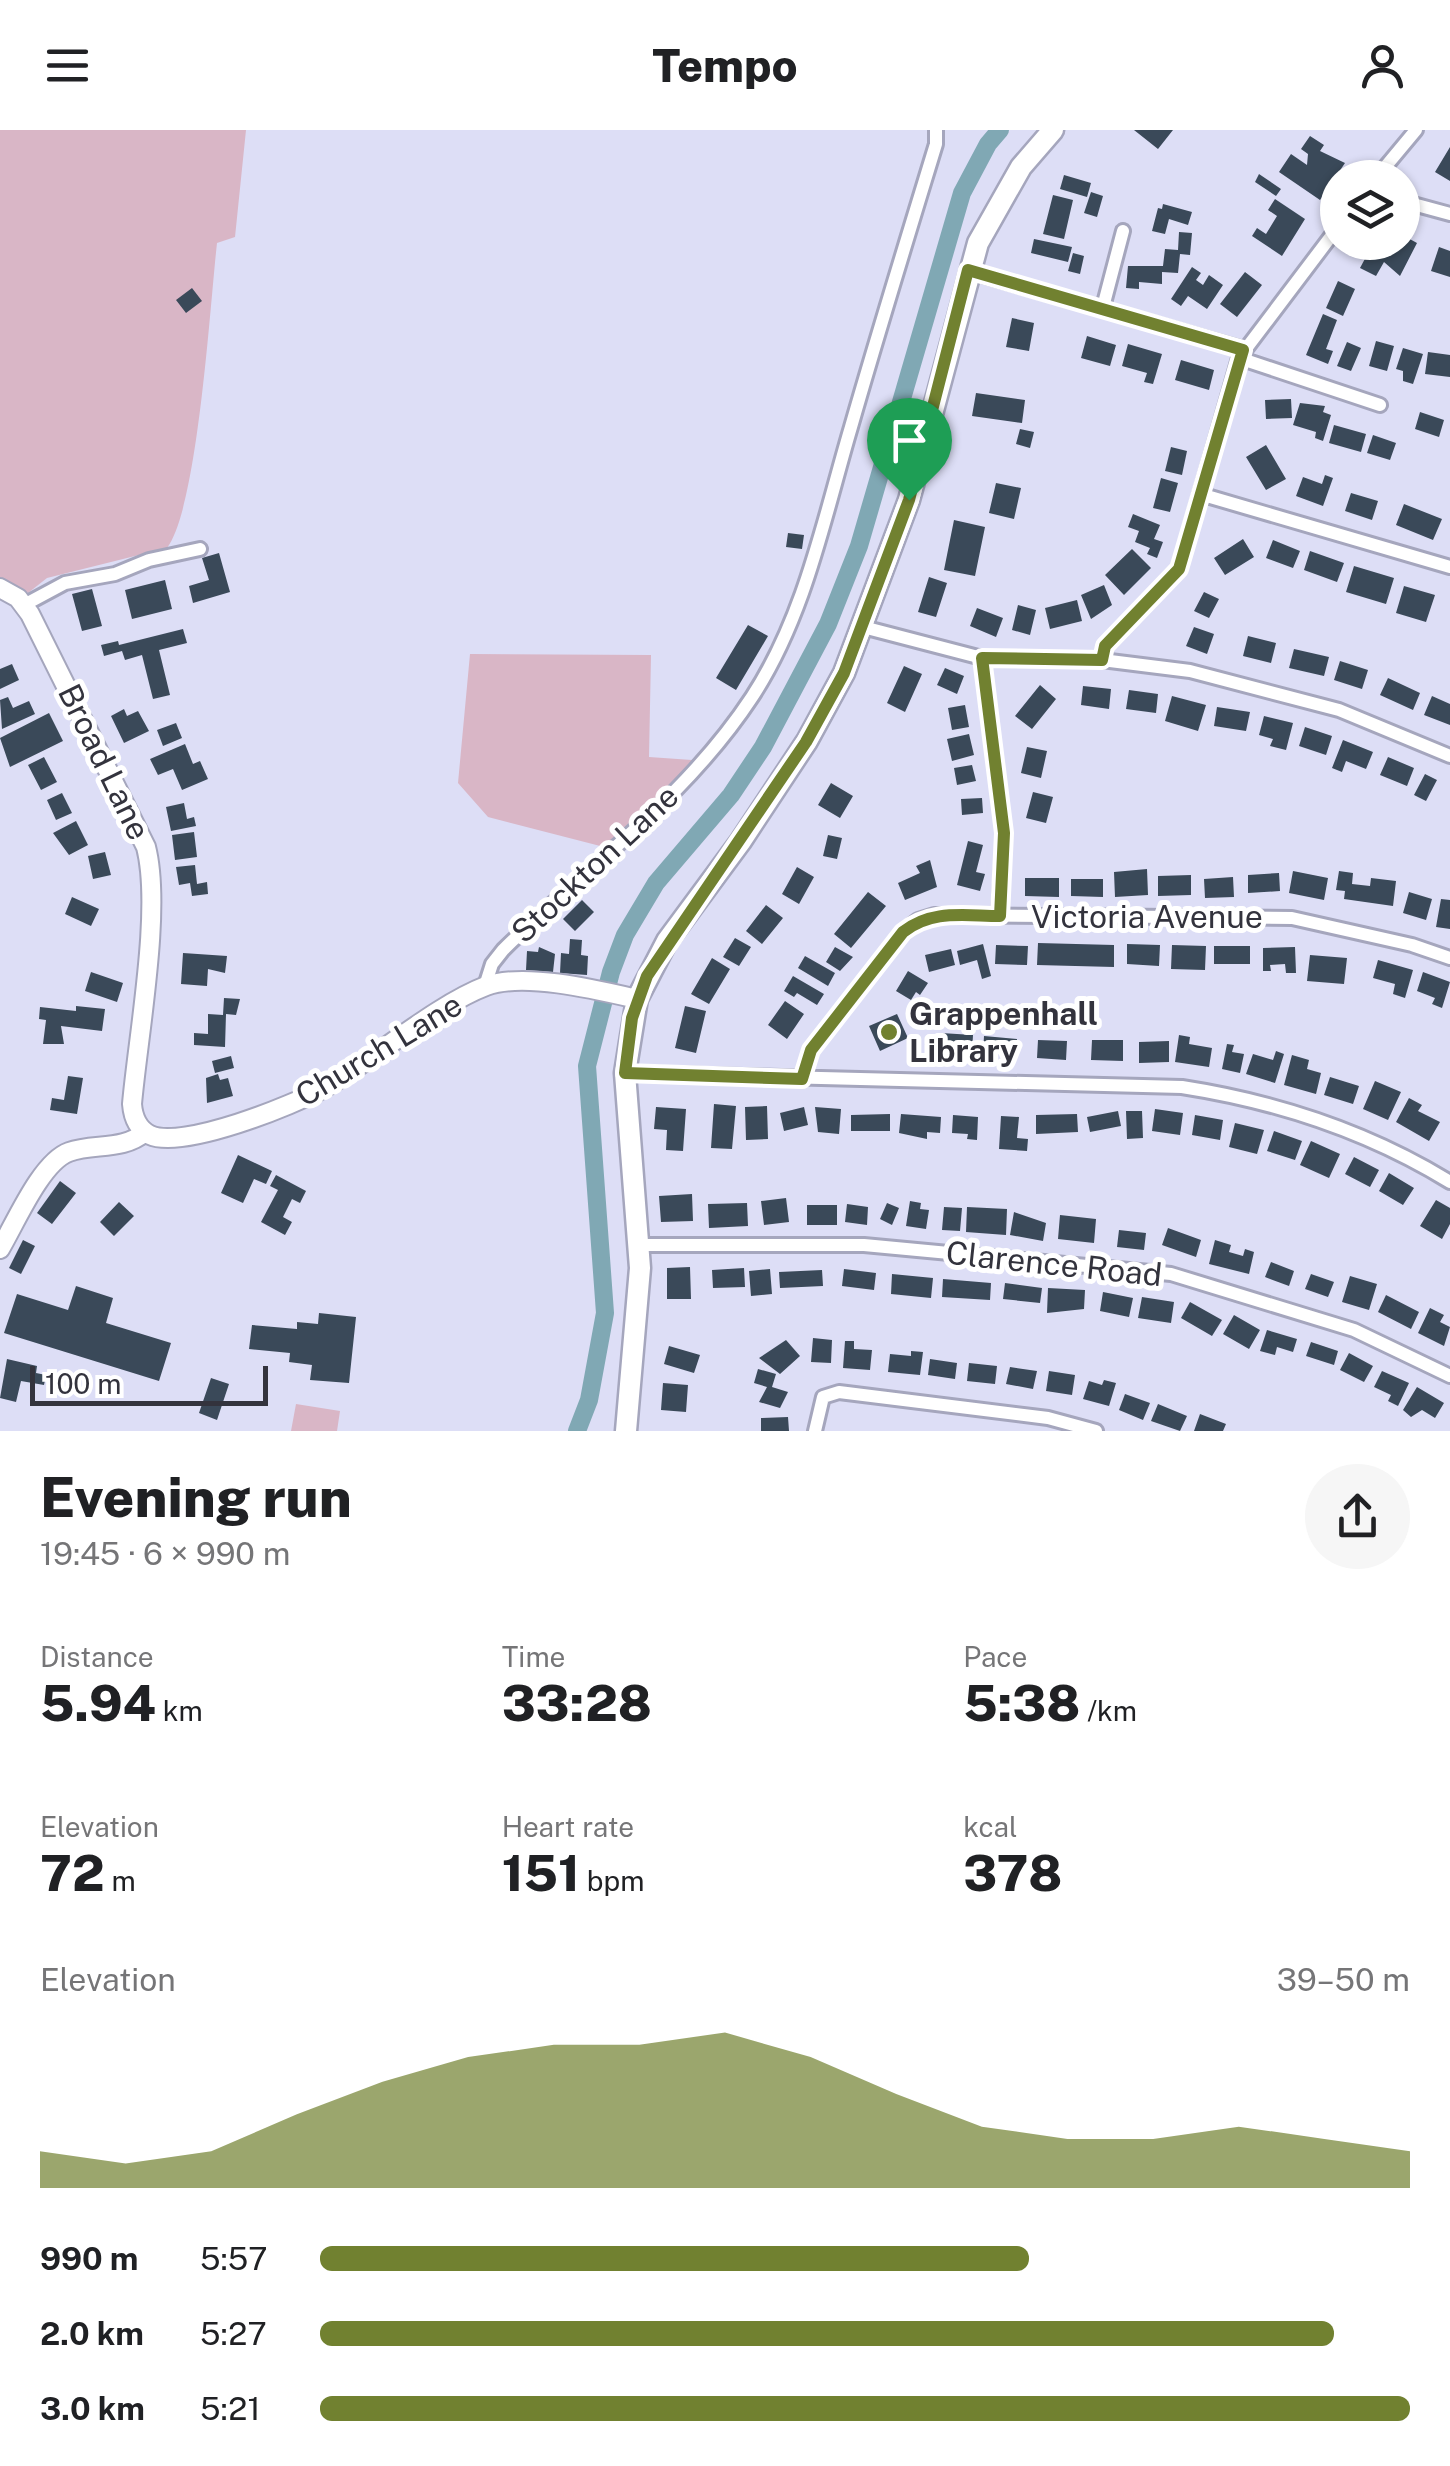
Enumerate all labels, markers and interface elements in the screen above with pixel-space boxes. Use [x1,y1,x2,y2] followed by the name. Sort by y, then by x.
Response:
[40,38,95,93] icon: menu
[1355,38,1410,93] icon: person
[652,39,798,92] text: Tempo
[1320,160,1420,260] map controls
[1320,160,1420,260] button: layers
[867,398,952,501] pin
[882,413,937,468] icon: arrive
[51,678,158,846] street label: Broad Lane
[504,777,686,950] street label: Stockton Lane
[1031,898,1263,935] street label: Victoria Avenue
[289,986,468,1114] street label: Church Lane
[909,995,1098,1069] place label: Grappenhall Library
[878,1021,900,1043] marker: Grappenhall Library
[944,1234,1164,1293] street label: Clarence Road
[30,1361,268,1406] scale bar
[45,1367,122,1400] text: 100 m
[1305,1464,1410,1569] button: share
[40,1465,352,1529] text: Evening run
[40,1535,290,1572] text: 19:45 · 6 × 990 m
[40,1640,154,1673] text: Distance
[502,1640,565,1673] text: Time
[963,1640,1027,1673] text: Pace
[40,1673,156,1732] text: 5.94
[502,1673,652,1732] text: 33:28
[963,1673,1080,1732] text: 5:38
[156,1694,203,1727] text: km
[1080,1694,1137,1727] text: /km
[40,1810,159,1843] text: Elevation
[502,1810,634,1843] text: Heart rate
[963,1810,1017,1843] text: kcal
[40,1843,105,1902] text: 72
[502,1843,580,1902] text: 151
[963,1843,1062,1902] text: 378
[105,1864,136,1897] text: m
[580,1864,644,1897] text: bpm
[40,1961,176,1998] text: Elevation
[1277,1961,1410,1998] text: 39–50 m
[40,2240,138,2277] text: 990 m
[200,2240,267,2277] text: 5:57
[40,2315,144,2352] text: 2.0 km
[200,2315,267,2352] text: 5:27
[40,2390,145,2427] text: 3.0 km
[200,2390,260,2427] text: 5:21

